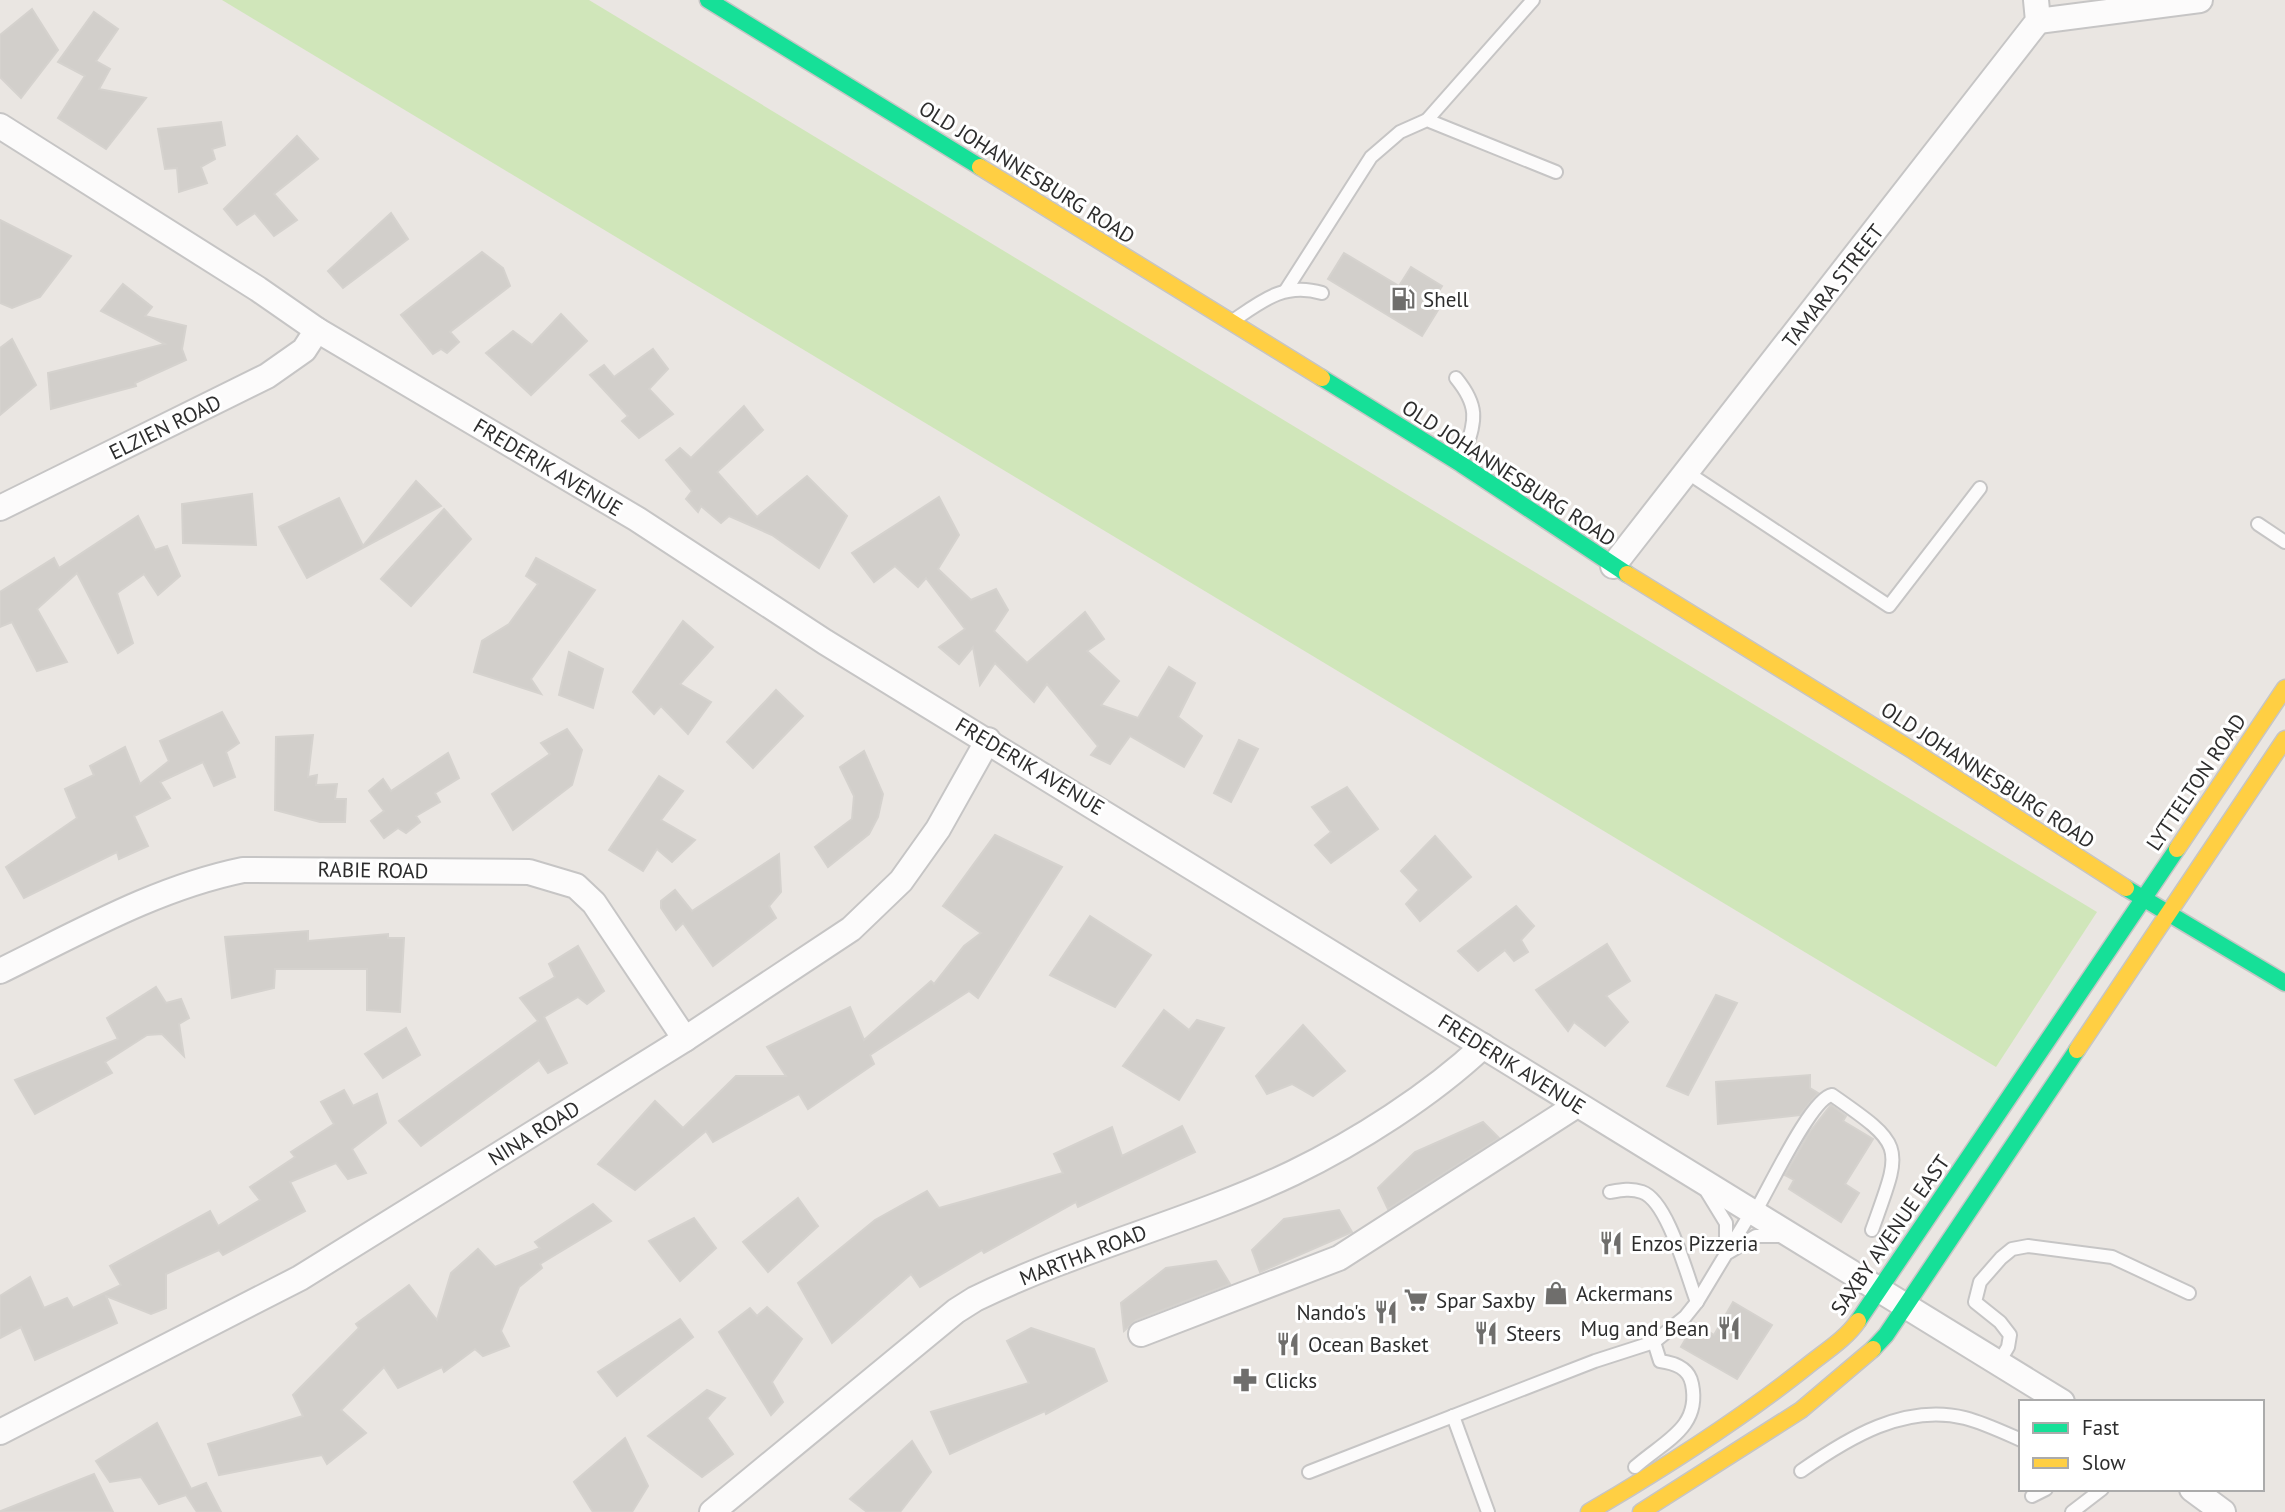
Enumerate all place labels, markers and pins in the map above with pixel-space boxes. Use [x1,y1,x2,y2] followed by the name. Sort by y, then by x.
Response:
[1389,285,1417,313] fuel station icon: Shell
[1423,286,1469,313] place label: Shell
[1597,1229,1625,1257] restaurant icon: Enzos Pizzeria
[1631,1230,1758,1257] place label: Enzos Pizzeria
[1542,1279,1570,1307] shop icon: Ackermans
[1576,1280,1673,1307] place label: Ackermans
[1402,1286,1430,1314] supermarket icon: Spar Saxby
[1436,1287,1535,1314] place label: Spar Saxby
[1372,1298,1400,1326] restaurant icon: Nando's
[1296,1299,1366,1326] place label: Nando's
[1715,1314,1743,1342] restaurant icon: Mug and Bean
[1581,1315,1709,1342] place label: Mug and Bean
[1472,1319,1500,1347] restaurant icon: Steers
[1506,1320,1561,1347] place label: Steers
[1274,1330,1302,1358] restaurant icon: Ocean Basket
[1308,1331,1429,1358] place label: Ocean Basket
[1231,1366,1259,1394] pharmacy icon: Clicks
[1265,1367,1317,1394] place label: Clicks

